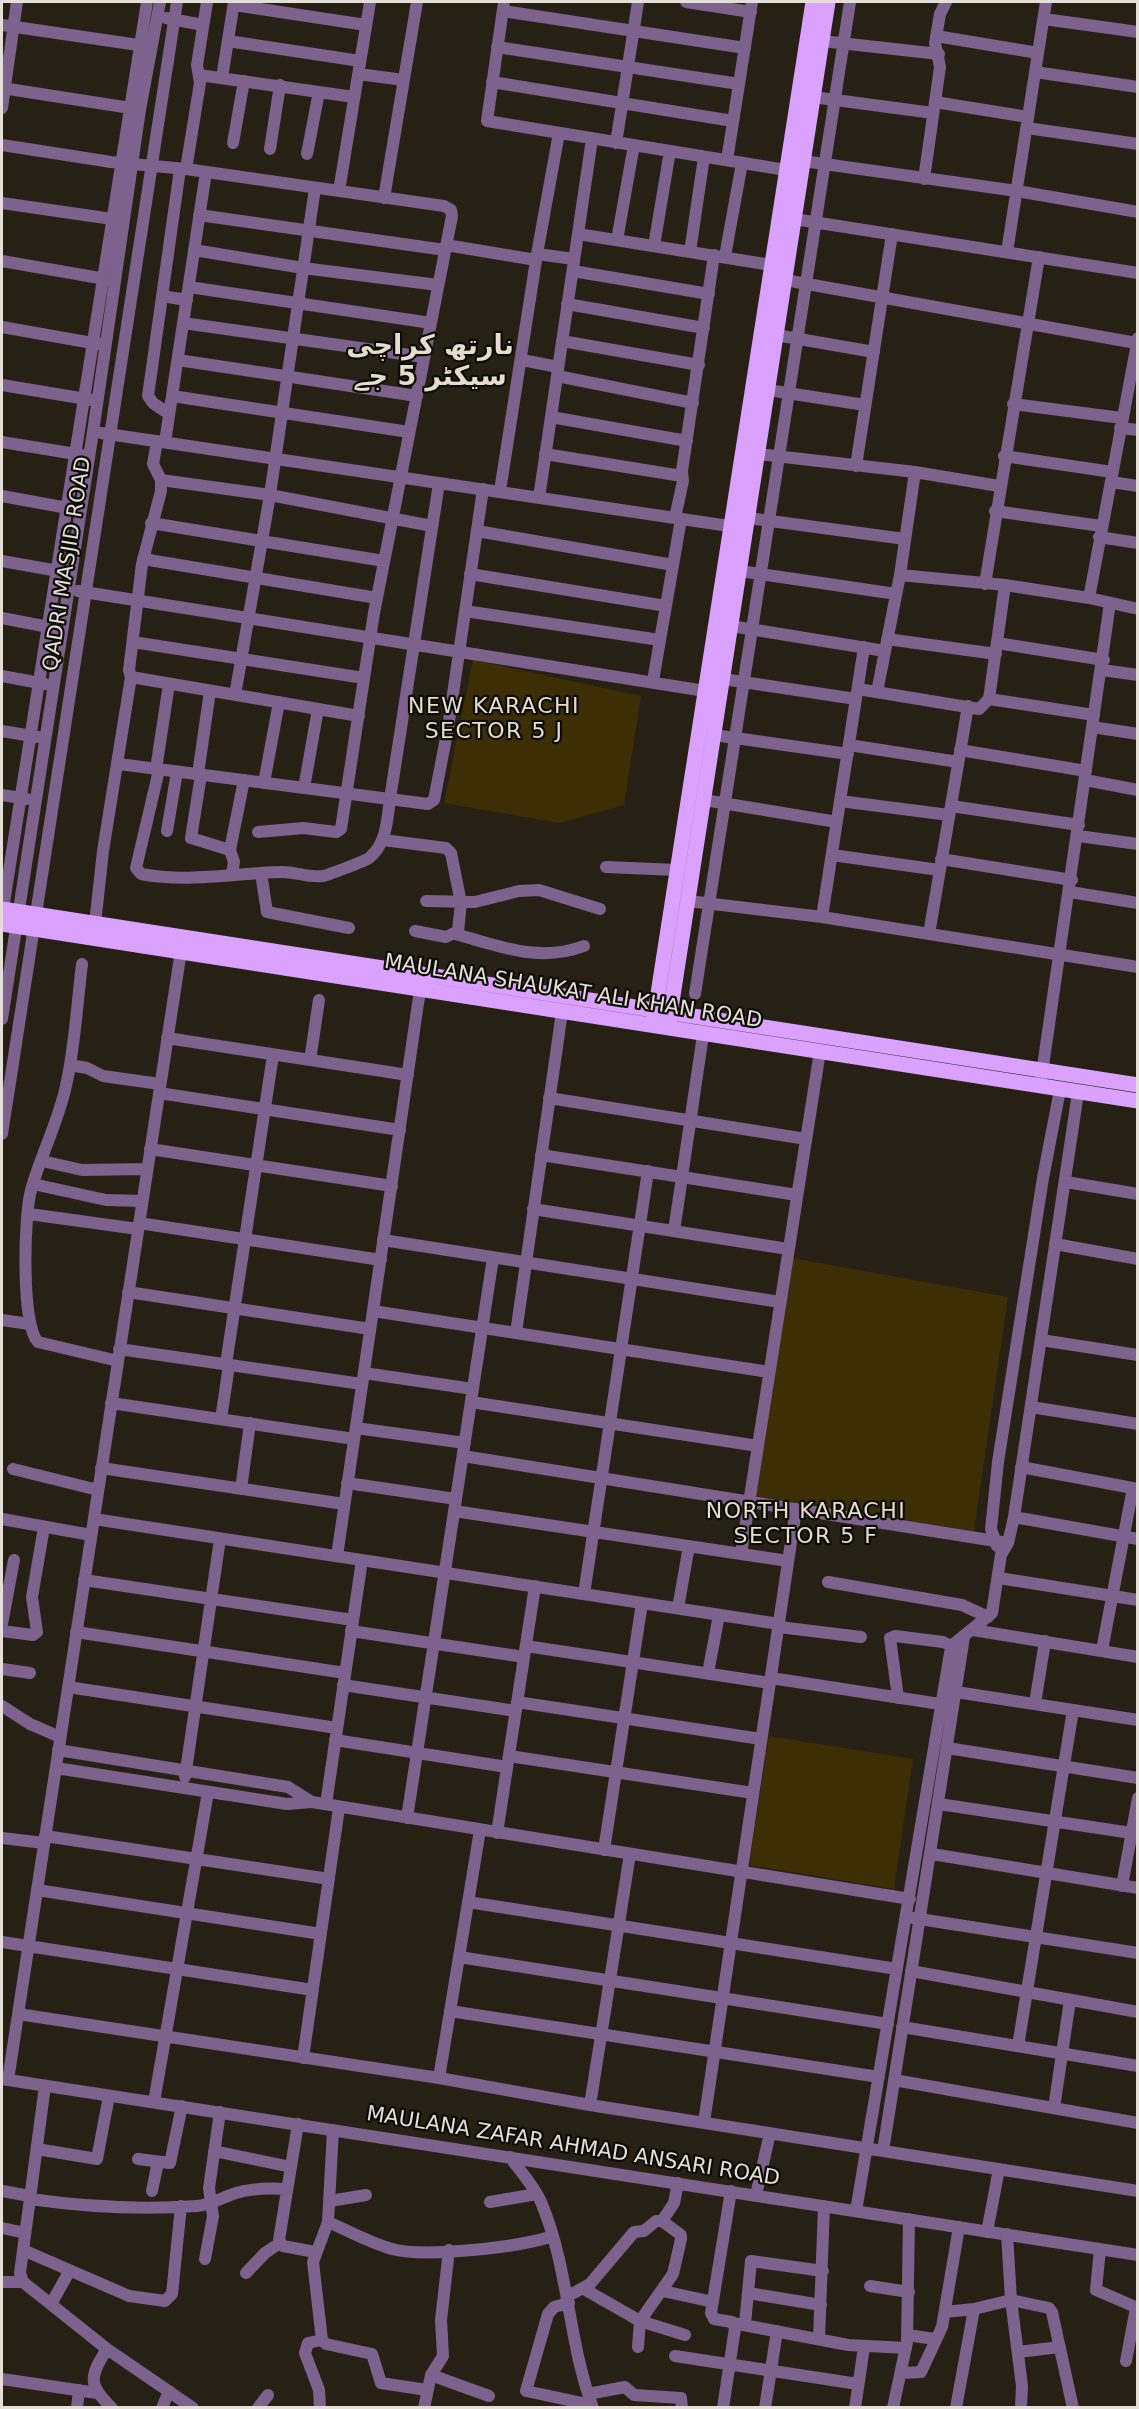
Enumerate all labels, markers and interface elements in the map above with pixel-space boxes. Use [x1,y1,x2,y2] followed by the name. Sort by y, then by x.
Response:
[346,331,514,394] district label: نارتھ کراچی سیکٹر 5 جے
[39,455,97,673] street label: QADRI MASJID ROAD
[408,694,580,746] district label: NEW KARACHI SECTOR 5 J
[382,950,764,1034] street label: MAULANA SHAUKAT ALI KHAN ROAD
[706,1499,906,1550] district label: NORTH KARACHI SECTOR 5 F
[365,2102,781,2192] street label: MAULANA ZAFAR AHMAD ANSARI ROAD

